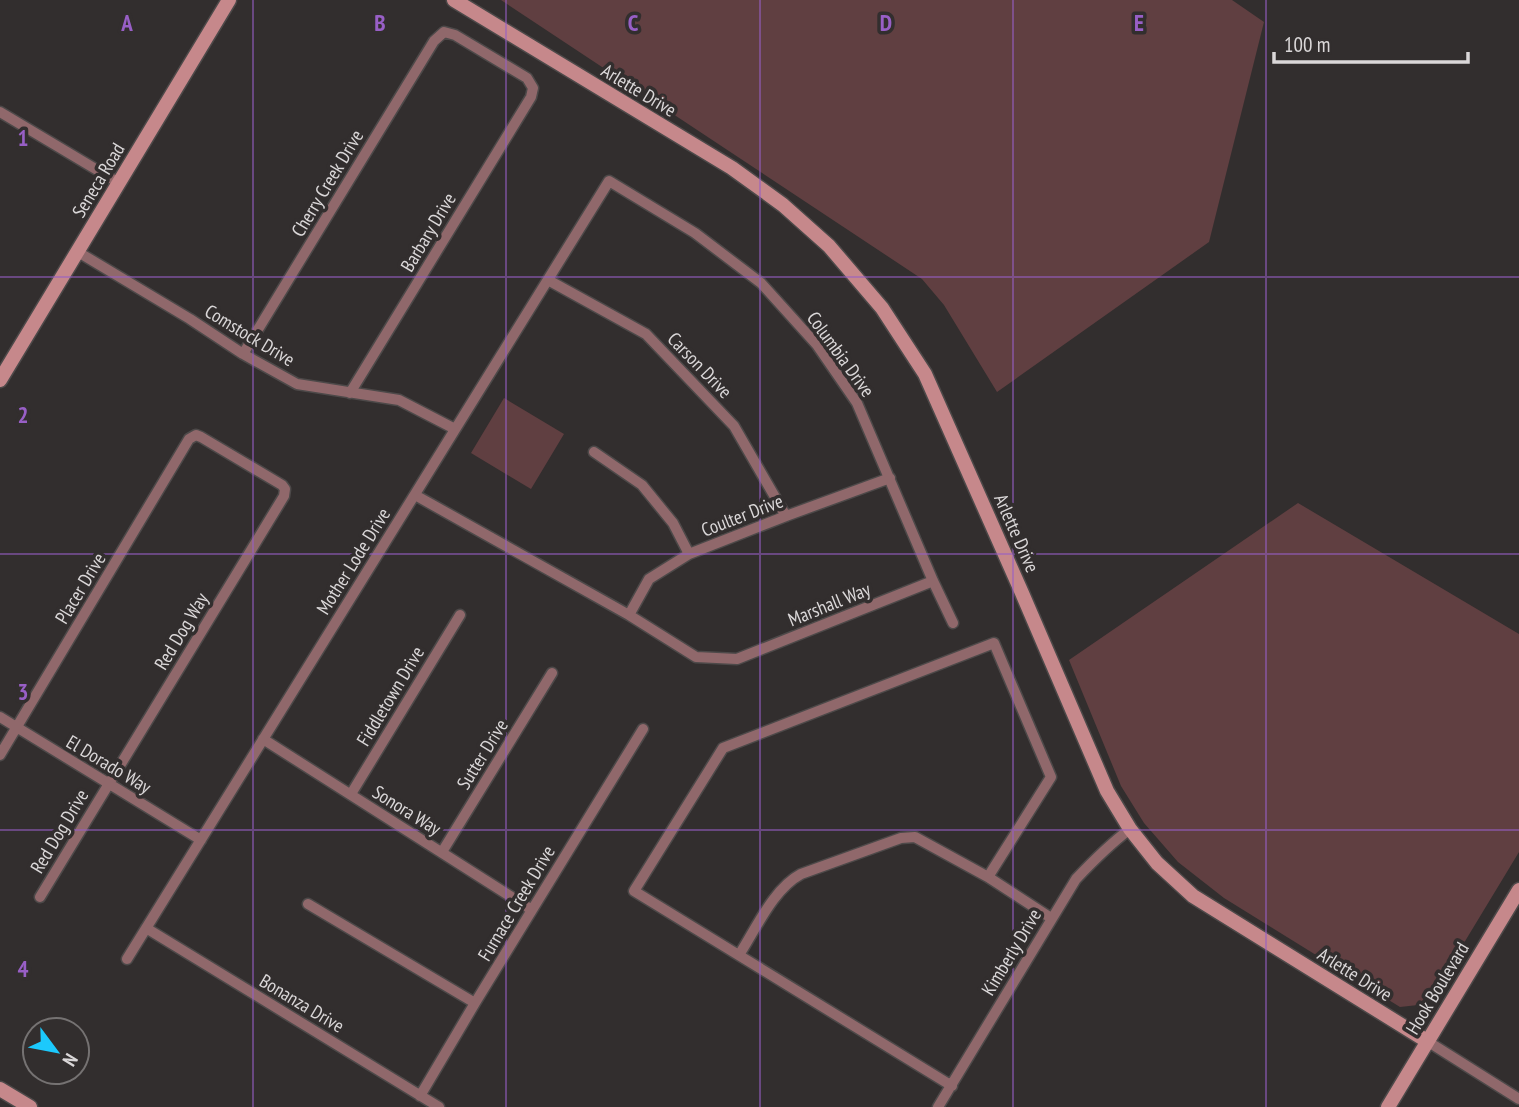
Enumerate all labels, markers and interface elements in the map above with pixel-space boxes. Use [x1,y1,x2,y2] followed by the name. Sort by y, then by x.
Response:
[120,8,133,37] text: A
[374,8,386,37] text: B
[628,8,639,37] text: C
[880,8,892,37] text: D
[1134,8,1144,37] text: E
[1274,21,1468,65] scale bar
[1284,31,1330,58] text: 100 m
[597,58,681,122] street label: Arlette Drive
[18,123,29,152] text: 1
[286,125,368,241] street label: Cherry Creek Drive
[66,138,130,222] street label: Seneca Road
[395,188,461,276] street label: Barbary Drive
[201,299,299,371] street label: Comstock Drive
[802,307,880,402] street label: Columbia Drive
[663,327,737,403] street label: Carson Drive
[18,400,29,429] text: 2
[698,488,786,542] street label: Coulter Drive
[989,490,1045,576] street label: Arlette Drive
[311,503,395,619] street label: Mother Lode Drive
[49,548,111,628] street label: Placer Drive
[784,576,874,631] street label: Marshall Way
[149,587,214,674] street label: Red Dog Way
[351,642,429,750] street label: Fiddletown Drive
[18,677,29,706] text: 3
[451,714,513,794] street label: Sutter Drive
[62,729,156,799] street label: El Dorado Way
[368,780,446,841] street label: Sonora Way
[25,785,93,877] street label: Red Dog Drive
[472,841,560,965] street label: Furnace Creek Drive
[976,904,1046,1000] street label: Kimberly Drive
[1400,938,1474,1038] street label: Hook Boulevard
[1313,942,1397,1006] street label: Arlette Drive
[18,954,29,983] text: 4
[255,968,349,1038] street label: Bonanza Drive
[21,1016,91,1086] north arrow
[58,1049,83,1071] text: N

